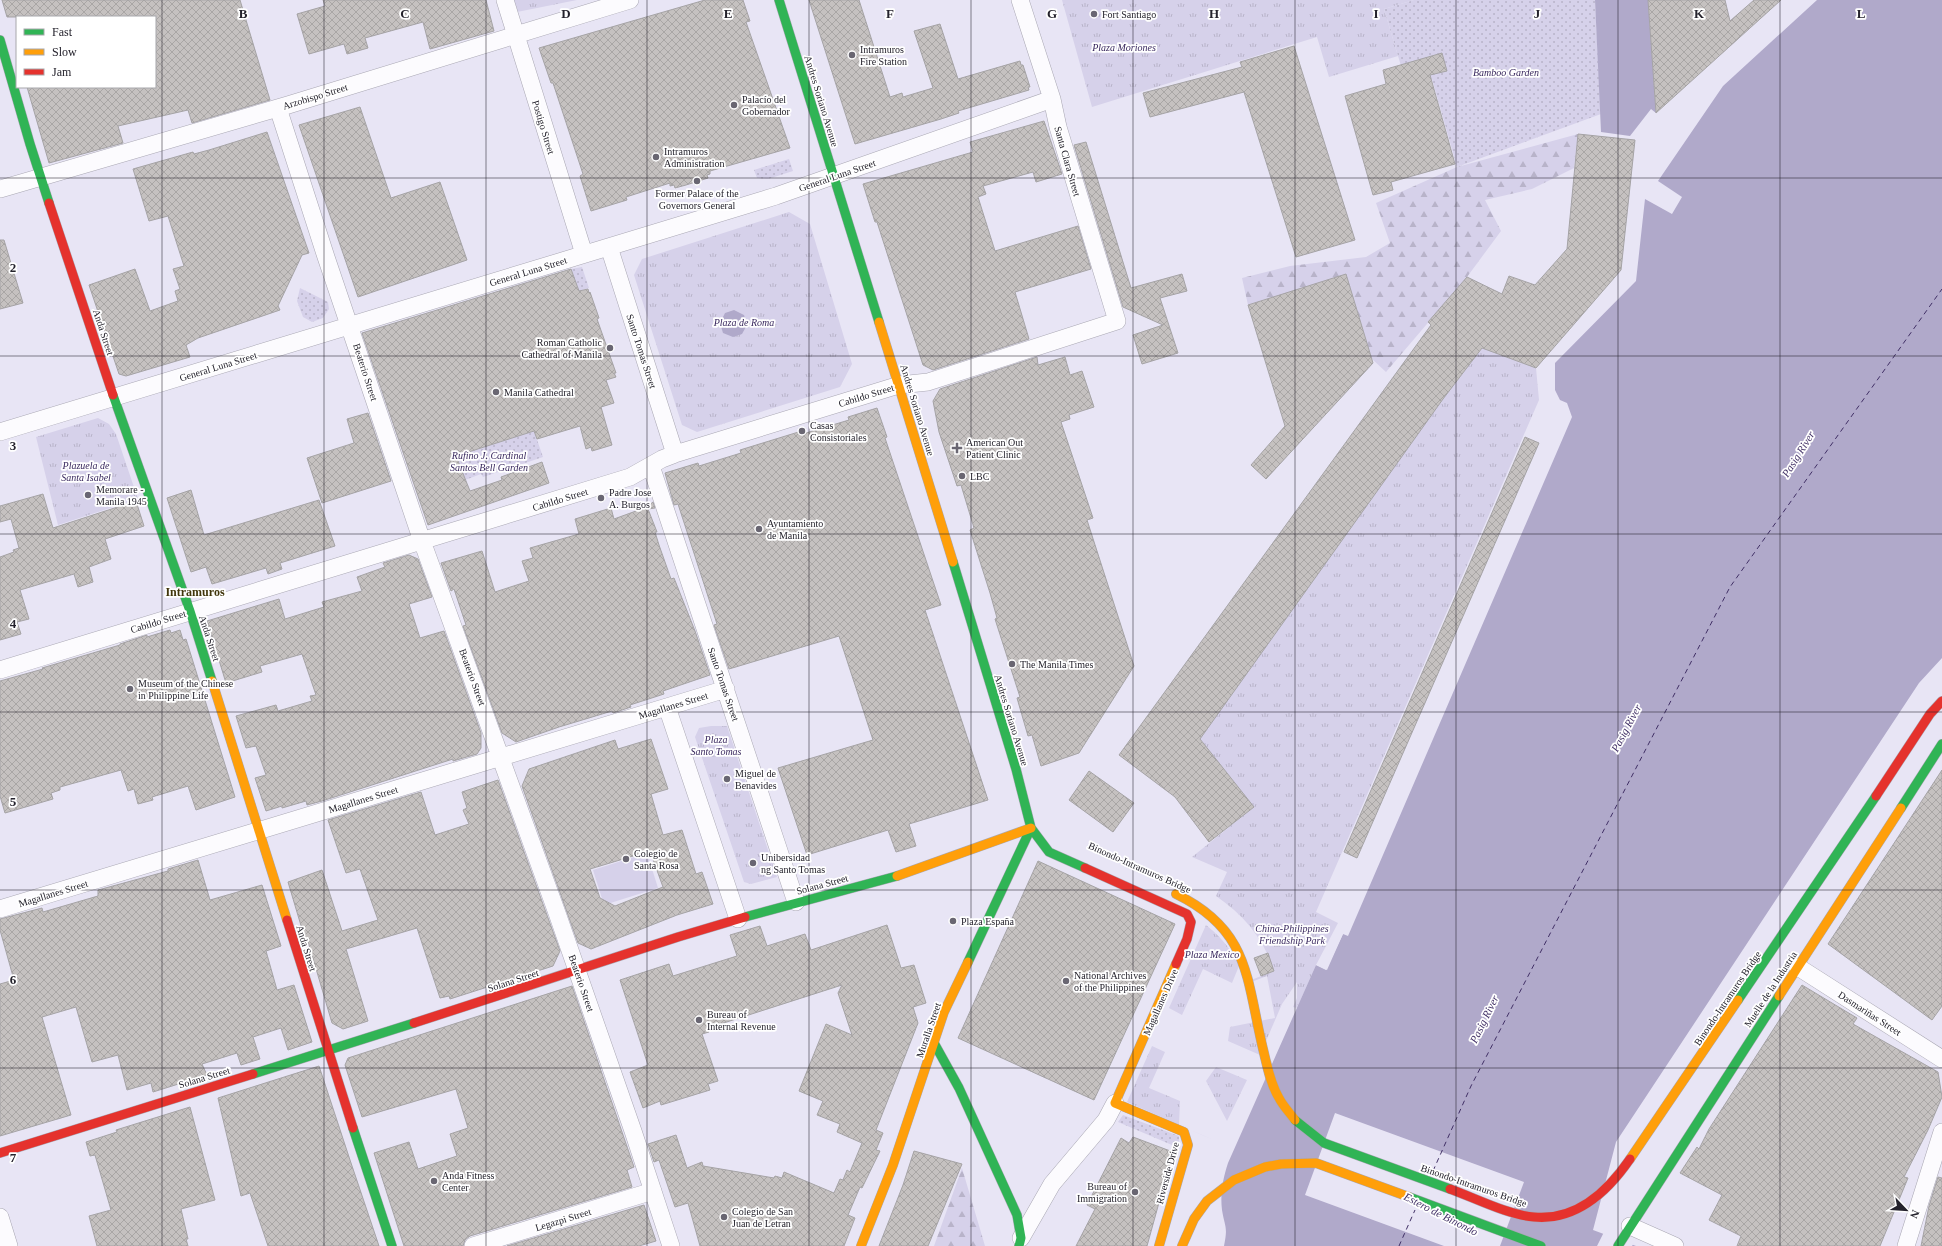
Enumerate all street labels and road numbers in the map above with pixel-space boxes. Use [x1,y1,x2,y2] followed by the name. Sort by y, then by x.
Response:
[802,54,841,149] street label: Andres Soriano Avenue
[281,81,349,112] street label: Arzobispo Street
[530,99,557,156] street label: Postigo Street
[1052,125,1083,198] street label: Santa Clara Street
[797,157,877,194] street label: General Luna Street
[488,254,568,289] street label: General Luna Street
[91,308,116,357] street label: Anda Street
[624,313,659,390] street label: Santo Tomas Street
[351,342,380,402] street label: Beaterio Street
[178,349,258,384] street label: General Luna Street
[898,363,937,458] street label: Andres Soriano Avenue
[837,382,895,409] street label: Cabildo Street
[531,486,589,513] street label: Cabildo Street
[129,608,187,635] street label: Cabildo Street
[197,614,222,663] street label: Anda Street
[706,646,741,723] street label: Santo Tomas Street
[457,647,488,707] street label: Beaterio Street
[992,673,1031,768] street label: Andres Soriano Avenue
[637,690,709,721] street label: Magallanes Street
[327,784,399,815] street label: Magallanes Street
[1087,840,1193,895] street label: Binondo-Intramuros Bridge
[795,872,849,897] street label: Solana Street
[17,878,89,909] street label: Magallanes Street
[294,924,319,973] street label: Anda Street
[1692,949,1763,1048] street label: Binondo-Intramuros Bridge
[1742,949,1799,1029] street label: Muelle de la Industria
[567,953,597,1013] street label: Beaterio Street
[486,967,540,994] street label: Solana Street
[1141,967,1180,1037] street label: Magallanes Drive
[1836,989,1904,1038] street label: Dasmariñas Street
[914,1001,943,1059] street label: Muralla Street
[177,1064,231,1090] street label: Solana Street
[1154,1140,1181,1205] street label: Riverside Drive
[1419,1162,1529,1209] street label: Binondo-Intramuros Bridge
[534,1206,593,1233] street label: Legazpi Street

